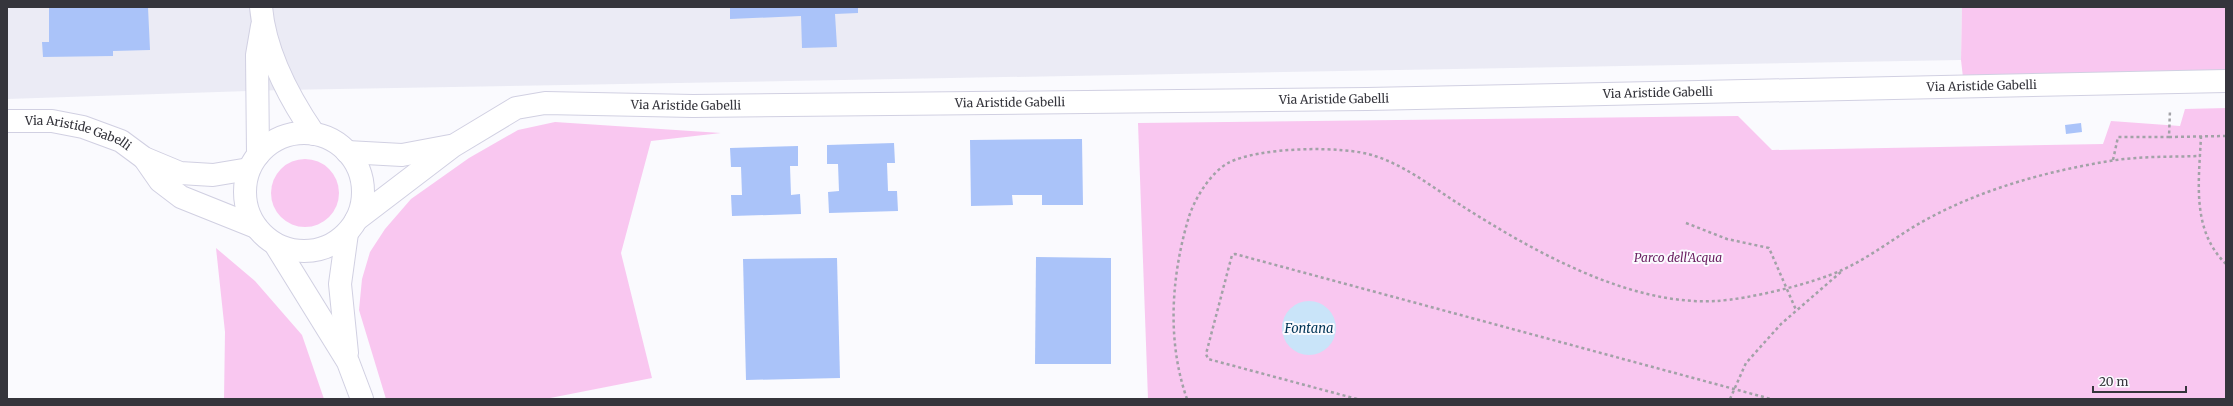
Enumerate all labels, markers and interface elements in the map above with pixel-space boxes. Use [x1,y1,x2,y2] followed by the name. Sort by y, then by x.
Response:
[1926,77,2037,94] street label: Via Aristide Gabelli
[1602,84,1713,101] street label: Via Aristide Gabelli
[1278,91,1389,107] street label: Via Aristide Gabelli
[954,94,1065,110] street label: Via Aristide Gabelli
[630,97,741,113] street label: Via Aristide Gabelli
[24,113,135,153] street label: Via Aristide Gabelli
[1634,250,1722,265] park label: Parco dell'Acqua
[1284,320,1333,337] water label: Fontana
[2093,368,2186,394] scale bar
[2099,374,2128,389] text: 20 m

